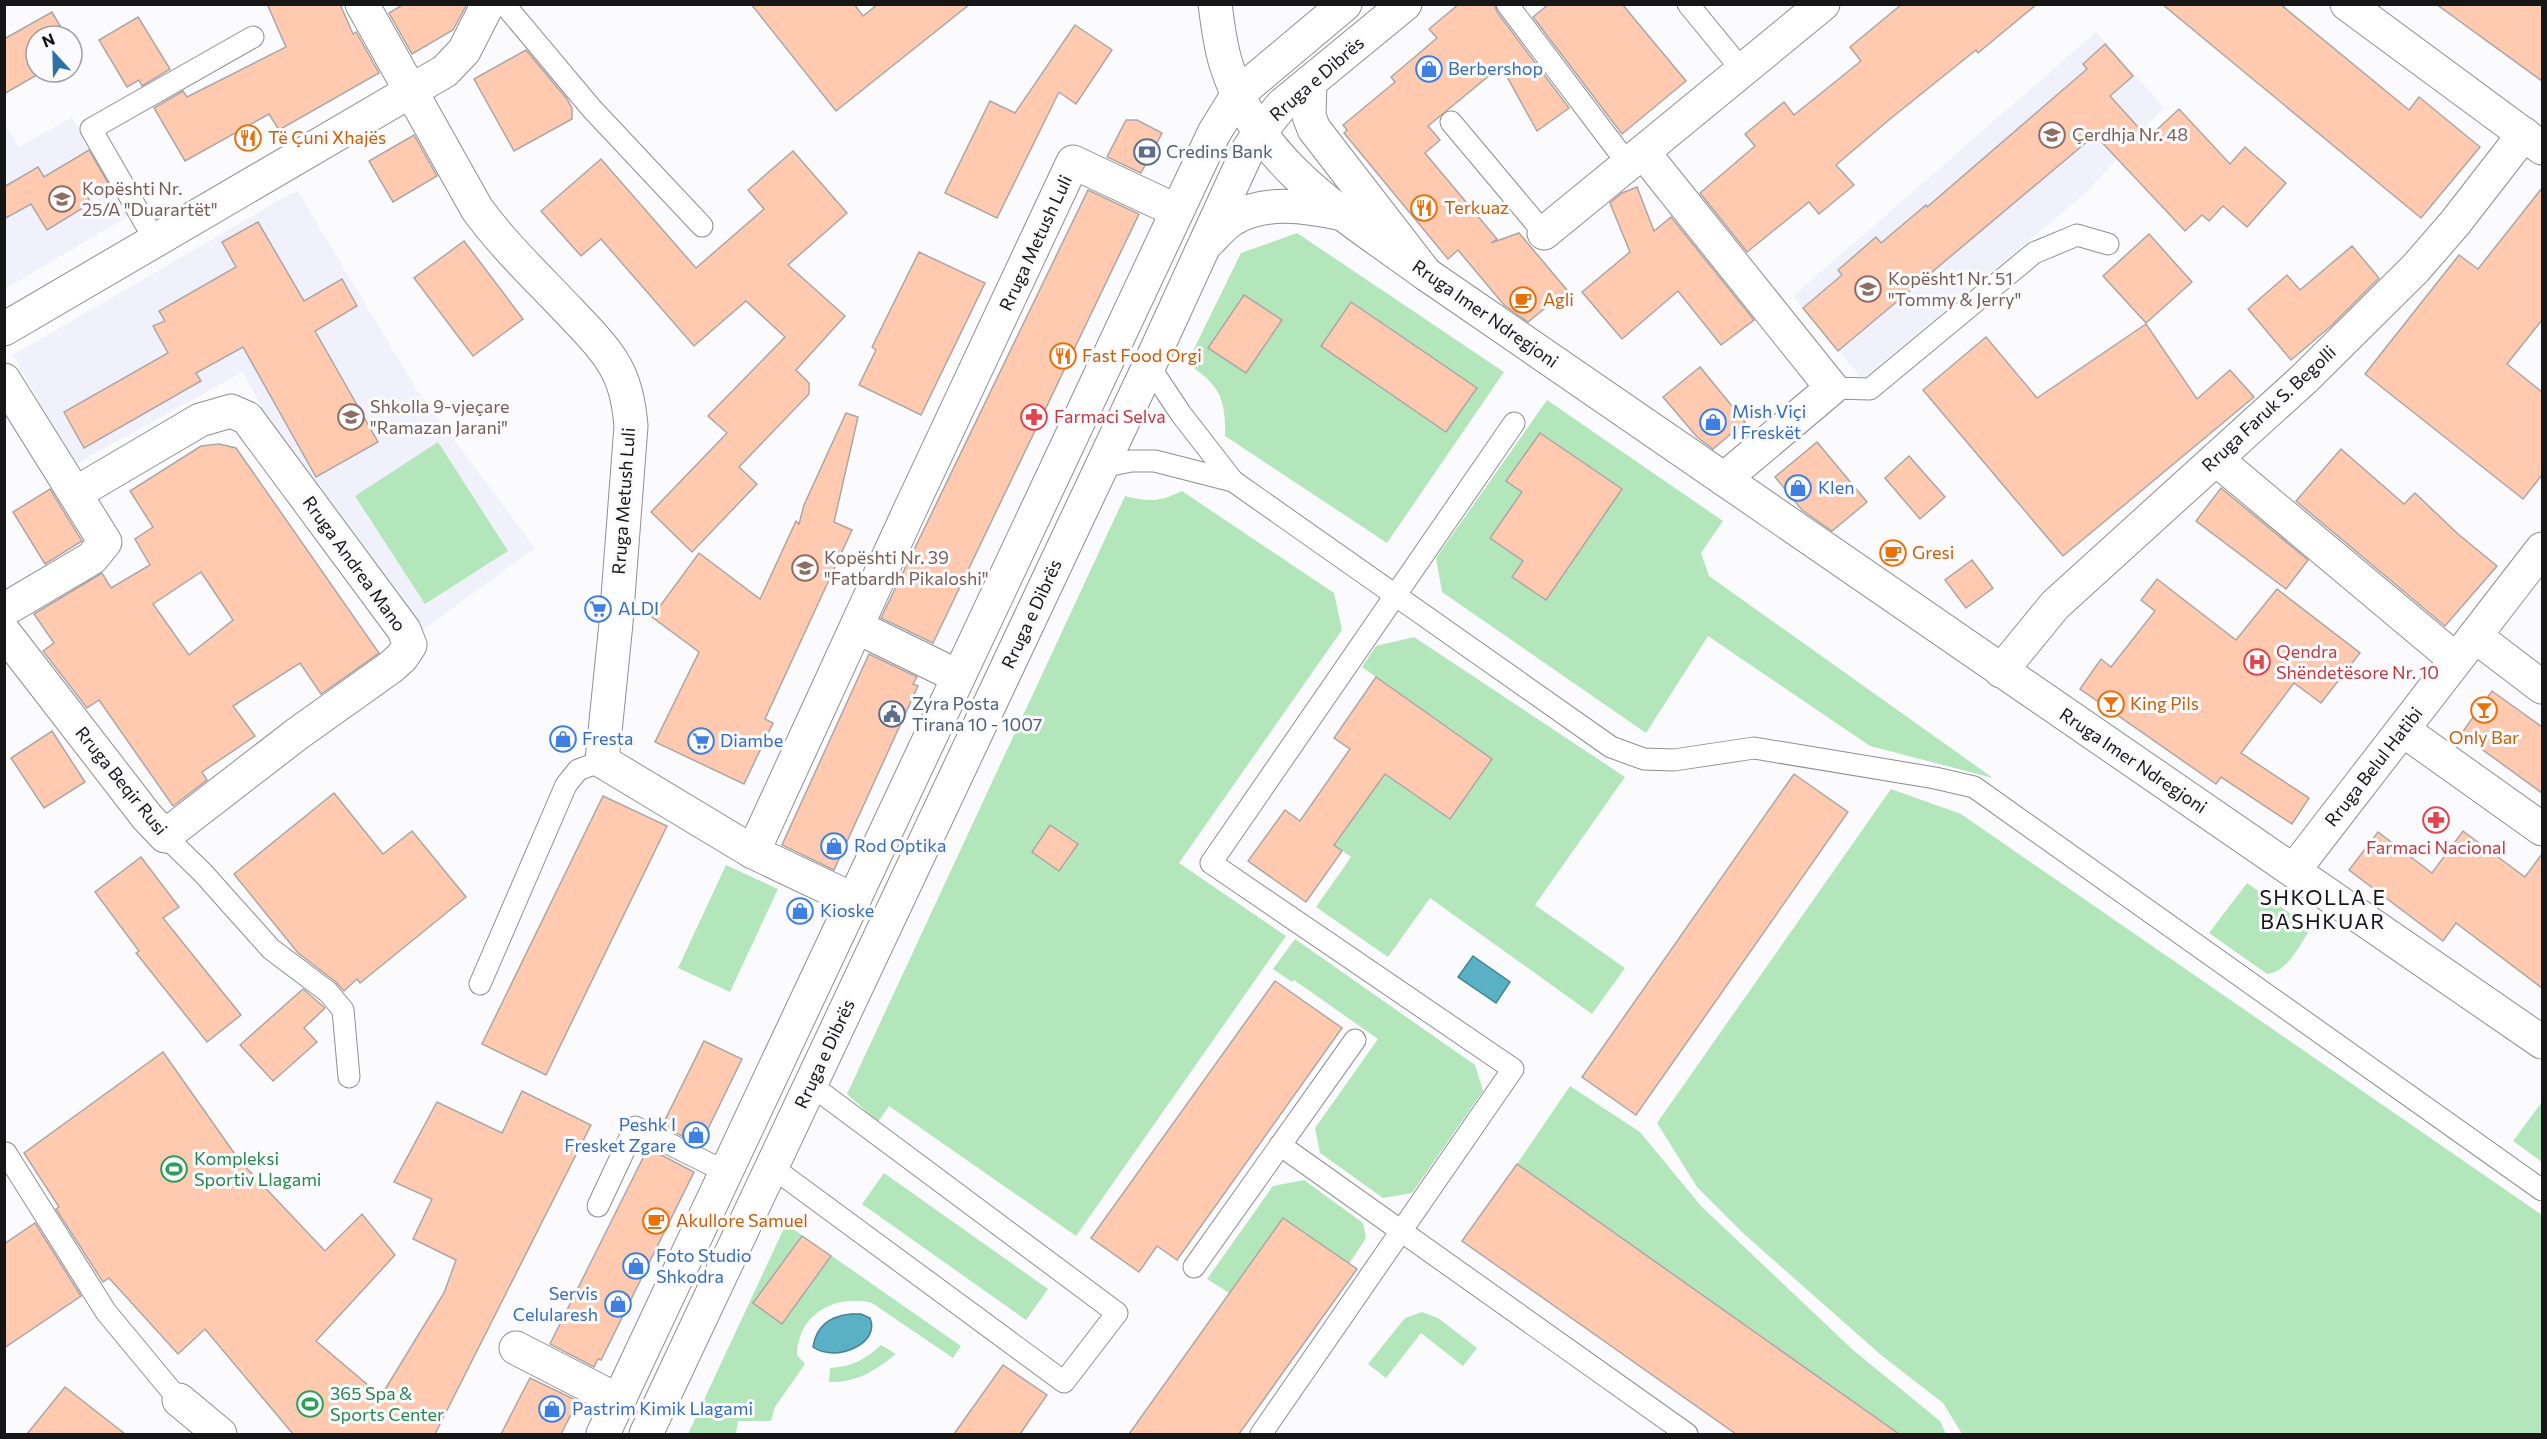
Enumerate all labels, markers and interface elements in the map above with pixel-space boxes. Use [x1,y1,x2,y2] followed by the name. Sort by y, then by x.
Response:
[24,24,84,84] north arrow
[39,29,57,51] text: N
[1265,31,1368,125] street label: Rruga e Dibrës
[1414,54,1444,84] shop icon: Berbershop
[1448,57,1543,79] place label: Berbershop
[2037,120,2067,150] school or university icon: Çerdhja Nr. 48
[233,123,263,153] restaurant icon: Të Çuni Xhajës
[2072,123,2188,145] place label: Çerdhja Nr. 48
[268,126,386,148] place label: Të Çuni Xhajës
[1132,137,1162,167] bank icon: Credins Bank
[1166,140,1273,162] place label: Credins Bank
[994,171,1076,314] street label: Rruga Metush Luli
[82,177,218,220] place label: Kopështi Nr. 25/A "Duarartët"
[47,184,77,214] school or university icon: Kopështi Nr. 25/A "Duarartët"
[1409,193,1439,223] restaurant icon: Terkuaz
[1444,196,1509,218] place label: Terkuaz
[1408,255,1563,372] street label: Rruga Imer Ndregjoni
[1888,267,2021,310] place label: Kopësht1 Nr. 51 "Tommy & Jerry"
[1853,274,1883,304] school or university icon: Kopësht1 Nr. 51 "Tommy & Jerry"
[1508,285,1538,315] cafe icon: Agli
[1543,288,1574,310] place label: Agli
[1048,341,1078,371] restaurant icon: Fast Food Orgi
[2197,341,2340,476] street label: Rruga Faruk S. Begolli
[1082,344,1202,366] place label: Fast Food Orgi
[370,395,510,438] place label: Shkolla 9-vjeçare "Ramazan Jarani"
[1732,400,1806,443] place label: Mish Viçi I Freskët
[336,402,366,432] school or university icon: Shkolla 9-vjeçare "Ramazan Jarani"
[1019,402,1049,432] pharmacy icon: Farmaci Selva
[1054,405,1166,427] place label: Farmaci Selva
[1698,407,1728,437] shop icon: Mish Viçi I Freskët
[607,427,639,575] street label: Rruga Metush Luli
[1783,473,1813,503] shop icon: Klen
[1818,476,1854,498] place label: Klen
[298,492,411,635] street label: Rruga Andrea Mano
[1878,538,1908,568] cafe icon: Gresi
[1912,541,1954,563] place label: Gresi
[824,546,989,589] place label: Kopështi Nr. 39 "Fatbardh Pikaloshi"
[790,553,820,583] school or university icon: Kopështi Nr. 39 "Fatbardh Pikaloshi"
[996,556,1066,672] street label: Rruga e Dibrës
[583,594,613,624] supermarket icon: ALDI
[618,597,659,619] place label: ALDI
[2276,640,2439,683] place label: Qendra Shëndetësore Nr. 10
[2242,647,2272,677] hospital icon: Qendra Shëndetësore Nr. 10
[2096,689,2126,719] bar icon: King Pils
[912,692,1042,735] place label: Zyra Posta Tirana 10 - 1007
[2130,692,2199,714] place label: King Pils
[2469,695,2499,725] bar icon: Only Bar
[877,699,907,729] public building icon: Zyra Posta Tirana 10 - 1007
[2320,702,2427,831] street label: Rruga Belul Hatibi
[2056,703,2211,818] street label: Rruga Imer Ndregjoni
[71,722,172,839] street label: Rruga Beqir Rusi
[548,724,578,754] shop icon: Fresta
[686,726,716,756] supermarket icon: Diambe
[2449,726,2519,748] place label: Only Bar
[582,727,633,749] place label: Fresta
[720,729,783,751] place label: Diambe
[2421,805,2451,835] pharmacy icon: Farmaci Nacional
[819,831,849,861] shop icon: Rod Optika
[854,834,946,856] place label: Rod Optika
[2366,836,2506,858] place label: Farmaci Nacional
[2259,884,2387,933] district label: SHKOLLA E BASHKUAR
[785,896,815,926] shop icon: Kioske
[820,899,874,921] place label: Kioske
[789,996,859,1112] street label: Rruga e Dibrës
[564,1113,676,1156] place label: Peshk I Fresket Zgare
[681,1120,711,1150] shop icon: Peshk I Fresket Zgare
[194,1147,322,1190] place label: Kompleksi Sportiv Llagami
[159,1154,189,1184] sports icon: Kompleksi Sportiv Llagami
[641,1206,671,1236] cafe icon: Akullore Samuel
[676,1209,808,1231] place label: Akullore Samuel
[656,1244,752,1287] place label: Foto Studio Shkodra
[621,1251,651,1281] shop icon: Foto Studio Shkodra
[513,1282,598,1325] place label: Servis Celularesh
[603,1289,633,1319] shop icon: Servis Celularesh
[330,1382,444,1425] place label: 365 Spa & Sports Center
[295,1389,325,1419] sports icon: 365 Spa & Sports Center
[537,1394,567,1424] shop icon: Pastrim Kimik Llagami
[572,1397,753,1419] place label: Pastrim Kimik Llagami

